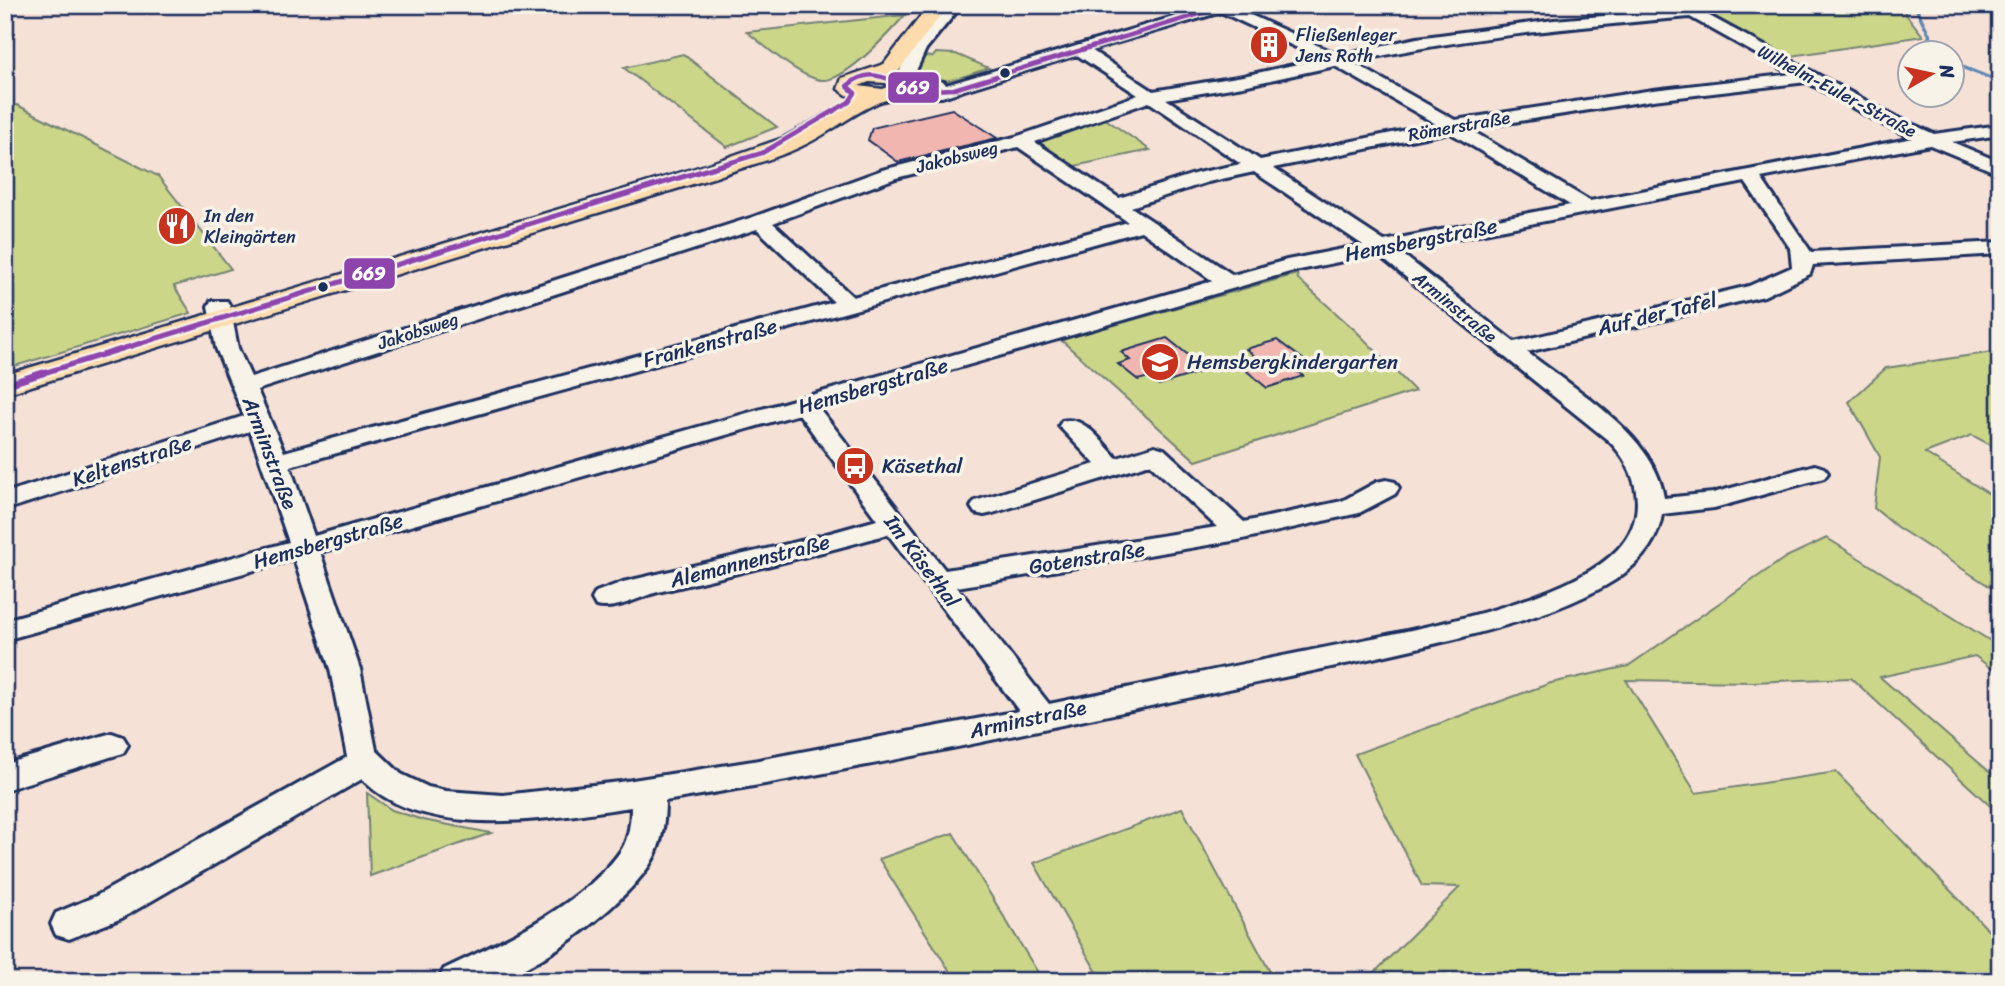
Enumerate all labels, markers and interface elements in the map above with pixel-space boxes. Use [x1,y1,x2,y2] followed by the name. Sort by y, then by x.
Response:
[1295,19,1398,72] place label: Fließenleger Jens Roth
[1248,24,1290,66] building icon: Fließenleger Jens Roth
[1752,35,1923,147] street label: Wilhelm-Euler-Straße
[1896,38,1966,108] north arrow
[1930,61,1965,81] text: N
[998,66,1012,80] unlabelled marker
[887,71,940,104] line badge: 669
[895,71,930,104] text: 669
[1405,101,1513,151] street label: Römerstraße
[912,131,1001,183] street label: Jakobsweg
[203,200,296,253] place label: In den Kleingärten
[156,205,198,247] restaurant icon: In den Kleingärten
[1341,207,1501,273] street label: Hemsbergstraße
[343,257,396,290] line badge: 669
[351,257,386,290] text: 669
[1405,262,1505,352] street label: Arminstraße
[316,280,330,294] unlabelled marker
[1592,281,1722,347] street label: Auf der Tafel
[372,303,463,359] street label: Jakobsweg
[639,307,782,379] street label: Frankenstraße
[1139,341,1181,383] school or university icon: Hemsbergkindergarten
[1187,343,1398,381] place label: Hemsbergkindergarten
[793,346,953,426] street label: Hemsbergstraße
[231,390,309,515] street label: Arminstraße
[67,424,197,498] street label: Keltenstraße
[834,445,876,487] bus stop icon: Käsethal
[882,447,963,485] place label: Käsethal
[248,501,408,581] street label: Hemsbergstraße
[873,505,971,617] street label: Im Käsethal
[665,523,834,599] street label: Alemannenstraße
[1026,530,1148,586] street label: Gotenstraße
[965,688,1090,750] street label: Arminstraße

